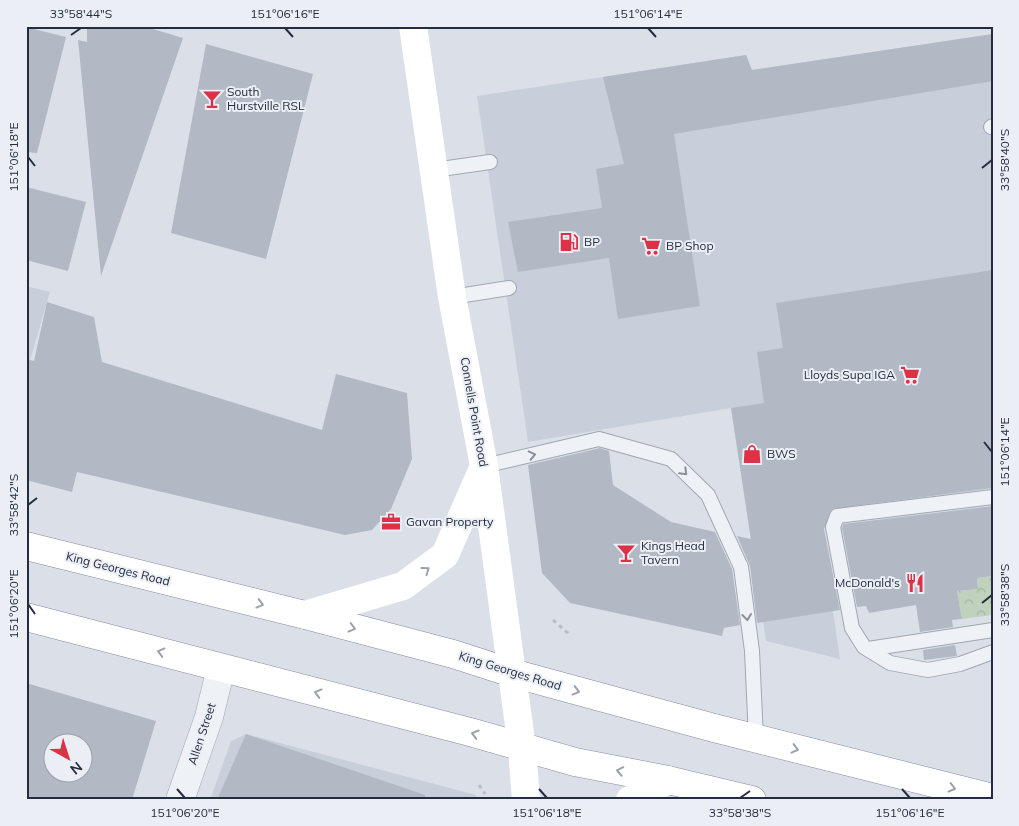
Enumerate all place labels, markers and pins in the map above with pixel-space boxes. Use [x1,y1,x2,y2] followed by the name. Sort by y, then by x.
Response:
[227,84,305,113] place label: South Hurstville RSL
[201,88,223,110] bar icon: South Hurstville RSL
[558,231,580,253] fuel station icon: BP
[584,234,600,249] place label: BP
[640,235,662,257] supermarket icon: BP Shop
[666,238,714,253] place label: BP Shop
[899,364,921,386] supermarket icon: Lloyds Supa IGA
[804,367,895,382] place label: Lloyds Supa IGA
[741,443,763,465] shop icon: BWS
[767,446,796,461] place label: BWS
[380,511,402,533] office icon: Gavan Property
[406,514,494,529] place label: Gavan Property
[641,538,705,567] place label: Kings Head Tavern
[615,542,637,564] bar icon: Kings Head Tavern
[904,572,926,594] restaurant icon: McDonald's
[835,575,900,590] place label: McDonald's

